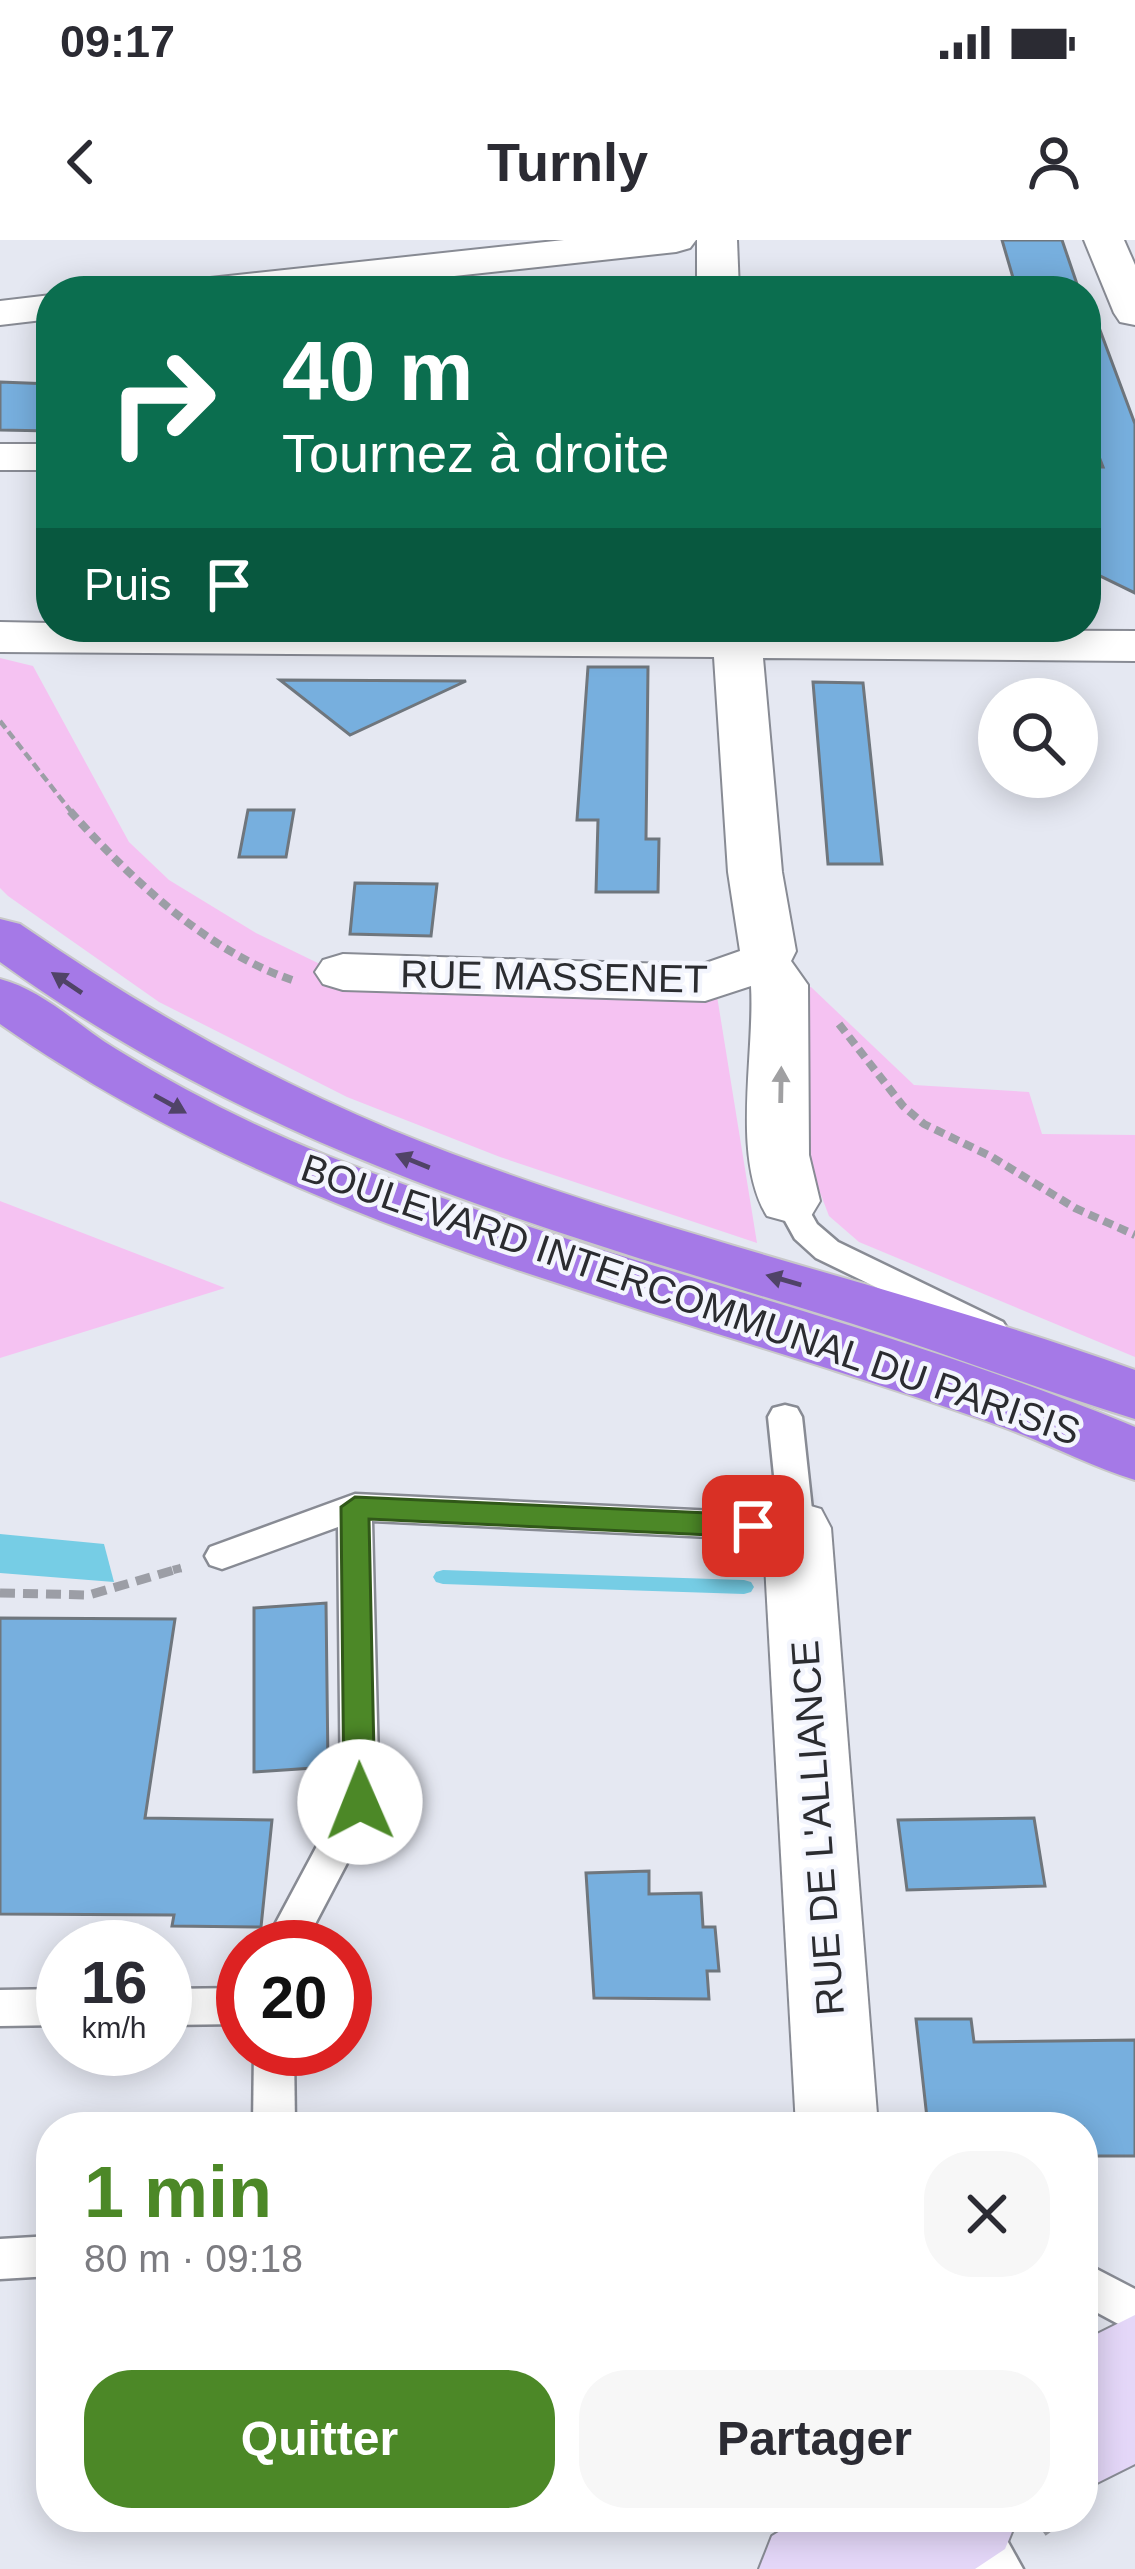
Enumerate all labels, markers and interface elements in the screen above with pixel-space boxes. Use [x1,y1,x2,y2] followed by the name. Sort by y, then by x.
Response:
[60,16,175,67] text: 09:17
[48,129,114,195] icon: back
[1021,129,1087,195] icon: person
[487,132,648,192] text: Turnly
[84,324,240,480] icon: right
[282,324,473,418] text: 40 m
[282,423,669,483] text: Tournez à droite
[196,552,262,618] icon: arrive
[84,559,172,610] text: Puis
[978,678,1098,798] map controls
[978,678,1098,798] button: search
[400,952,708,1001] street label: RUE MASSENET
[50,973,83,995] one-way arrow
[771,1065,790,1103] one-way arrow
[153,1093,187,1114] one-way arrow
[296,1146,1086,1453] street label: BOULEVARD INTERCOMMUNAL DU PARISIS
[395,1151,431,1170] one-way arrow
[765,1270,802,1288] one-way arrow
[702,1475,804,1577] pin
[720,1493,786,1559] icon: arrive
[783,1639,852,2017] street label: RUE DE L'ALLIANCE
[297,1739,423,1865] position arrow
[216,1920,372,2076] speed limit sign: 20
[81,1949,147,2016] text: 16
[81,2011,147,2044] text: km/h
[924,2151,1050,2277] button: close
[84,2152,272,2232] text: 1 min
[84,2237,303,2280] text: 80 m · 09:18
[84,2370,555,2508] button: Quitter
[579,2370,1050,2508] button: Partager

